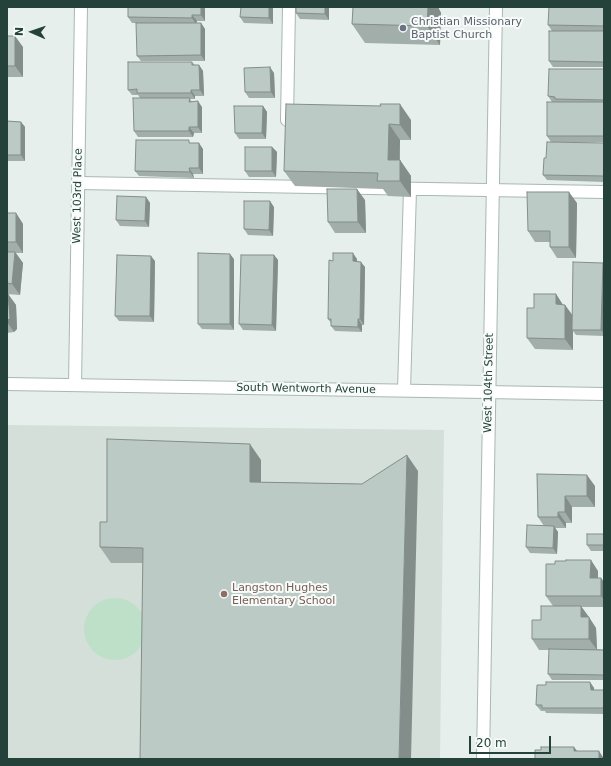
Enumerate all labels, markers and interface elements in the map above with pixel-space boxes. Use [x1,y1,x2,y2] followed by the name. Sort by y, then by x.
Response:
[12,12,52,52] north arrow
[411,15,522,41] place label: Christian Missionary Baptist Church
[398,23,408,33] marker: Christian Missionary Baptist Church
[13,27,26,36] text: N
[71,148,85,244] street label: West 103rd Place
[482,333,496,433] street label: West 104th Street
[236,381,376,397] street label: South Wentworth Avenue
[232,581,335,607] place label: Langston Hughes Elementary School
[219,589,229,599] marker: Langston Hughes Elementary School
[471,728,553,754] scale bar
[476,736,507,750] text: 20 m

